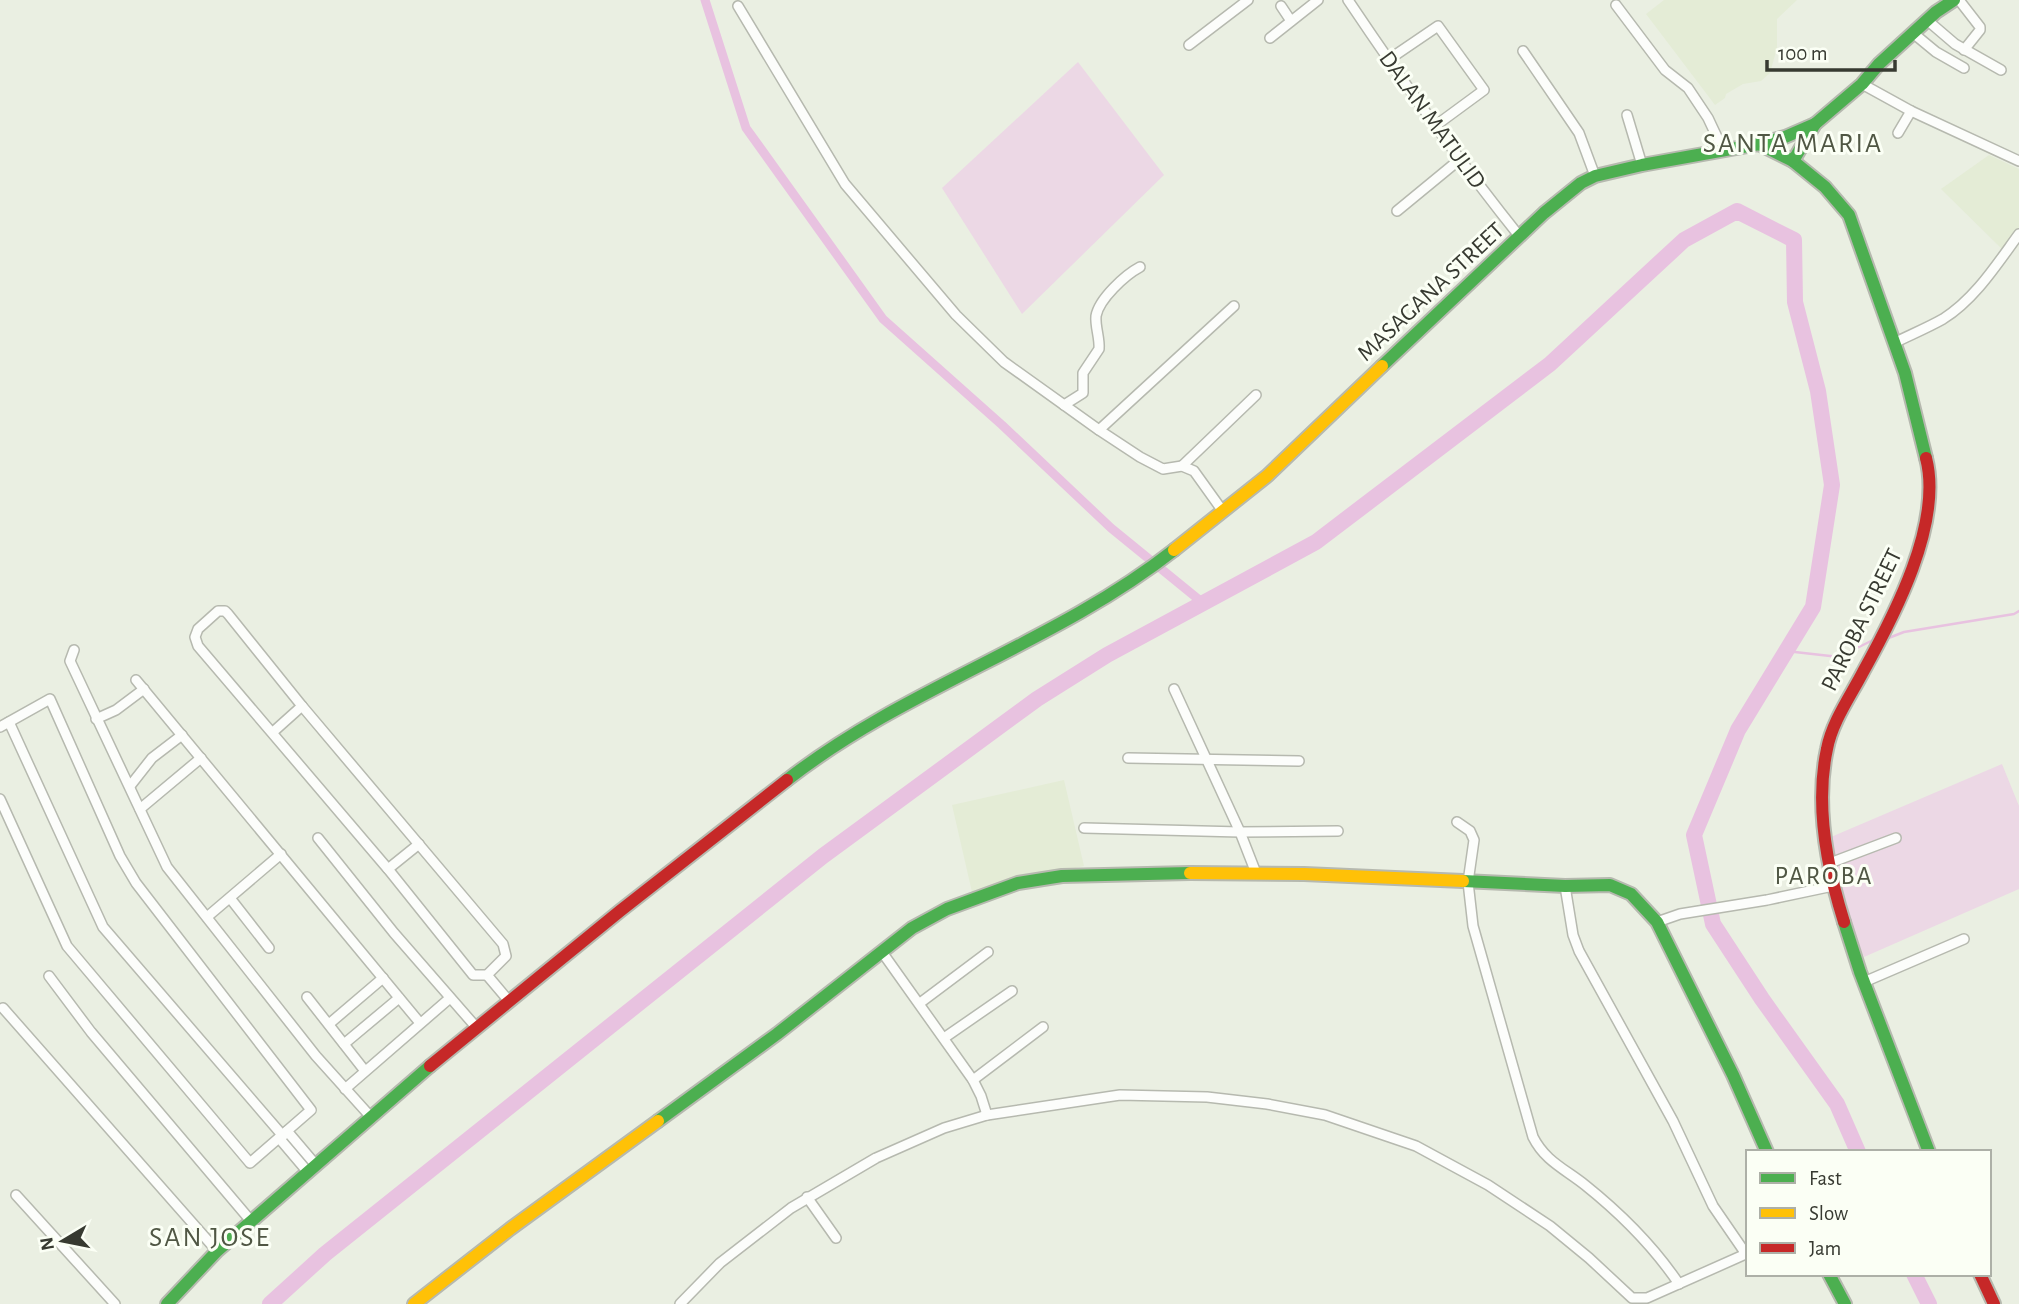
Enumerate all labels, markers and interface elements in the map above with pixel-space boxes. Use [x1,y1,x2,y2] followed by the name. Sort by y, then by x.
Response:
[1767,28,1895,72] scale bar
[1778,43,1828,64] text: 100 m
[1374,47,1490,193] street label: DALAN MATULID
[1703,130,1883,158] district label: SANTA MARIA
[1353,218,1509,366] street label: MASAGANA STREET
[1817,545,1907,695] street label: PAROBA STREET
[1775,863,1873,889] district label: PAROBA
[1746,1150,1991,1276] legend
[1809,1168,1842,1189] text: Fast
[1809,1203,1848,1224] text: Slow
[28,1206,98,1276] north arrow
[149,1224,271,1252] district label: SAN JOSE
[37,1236,58,1252] text: N
[1809,1238,1841,1259] text: Jam

